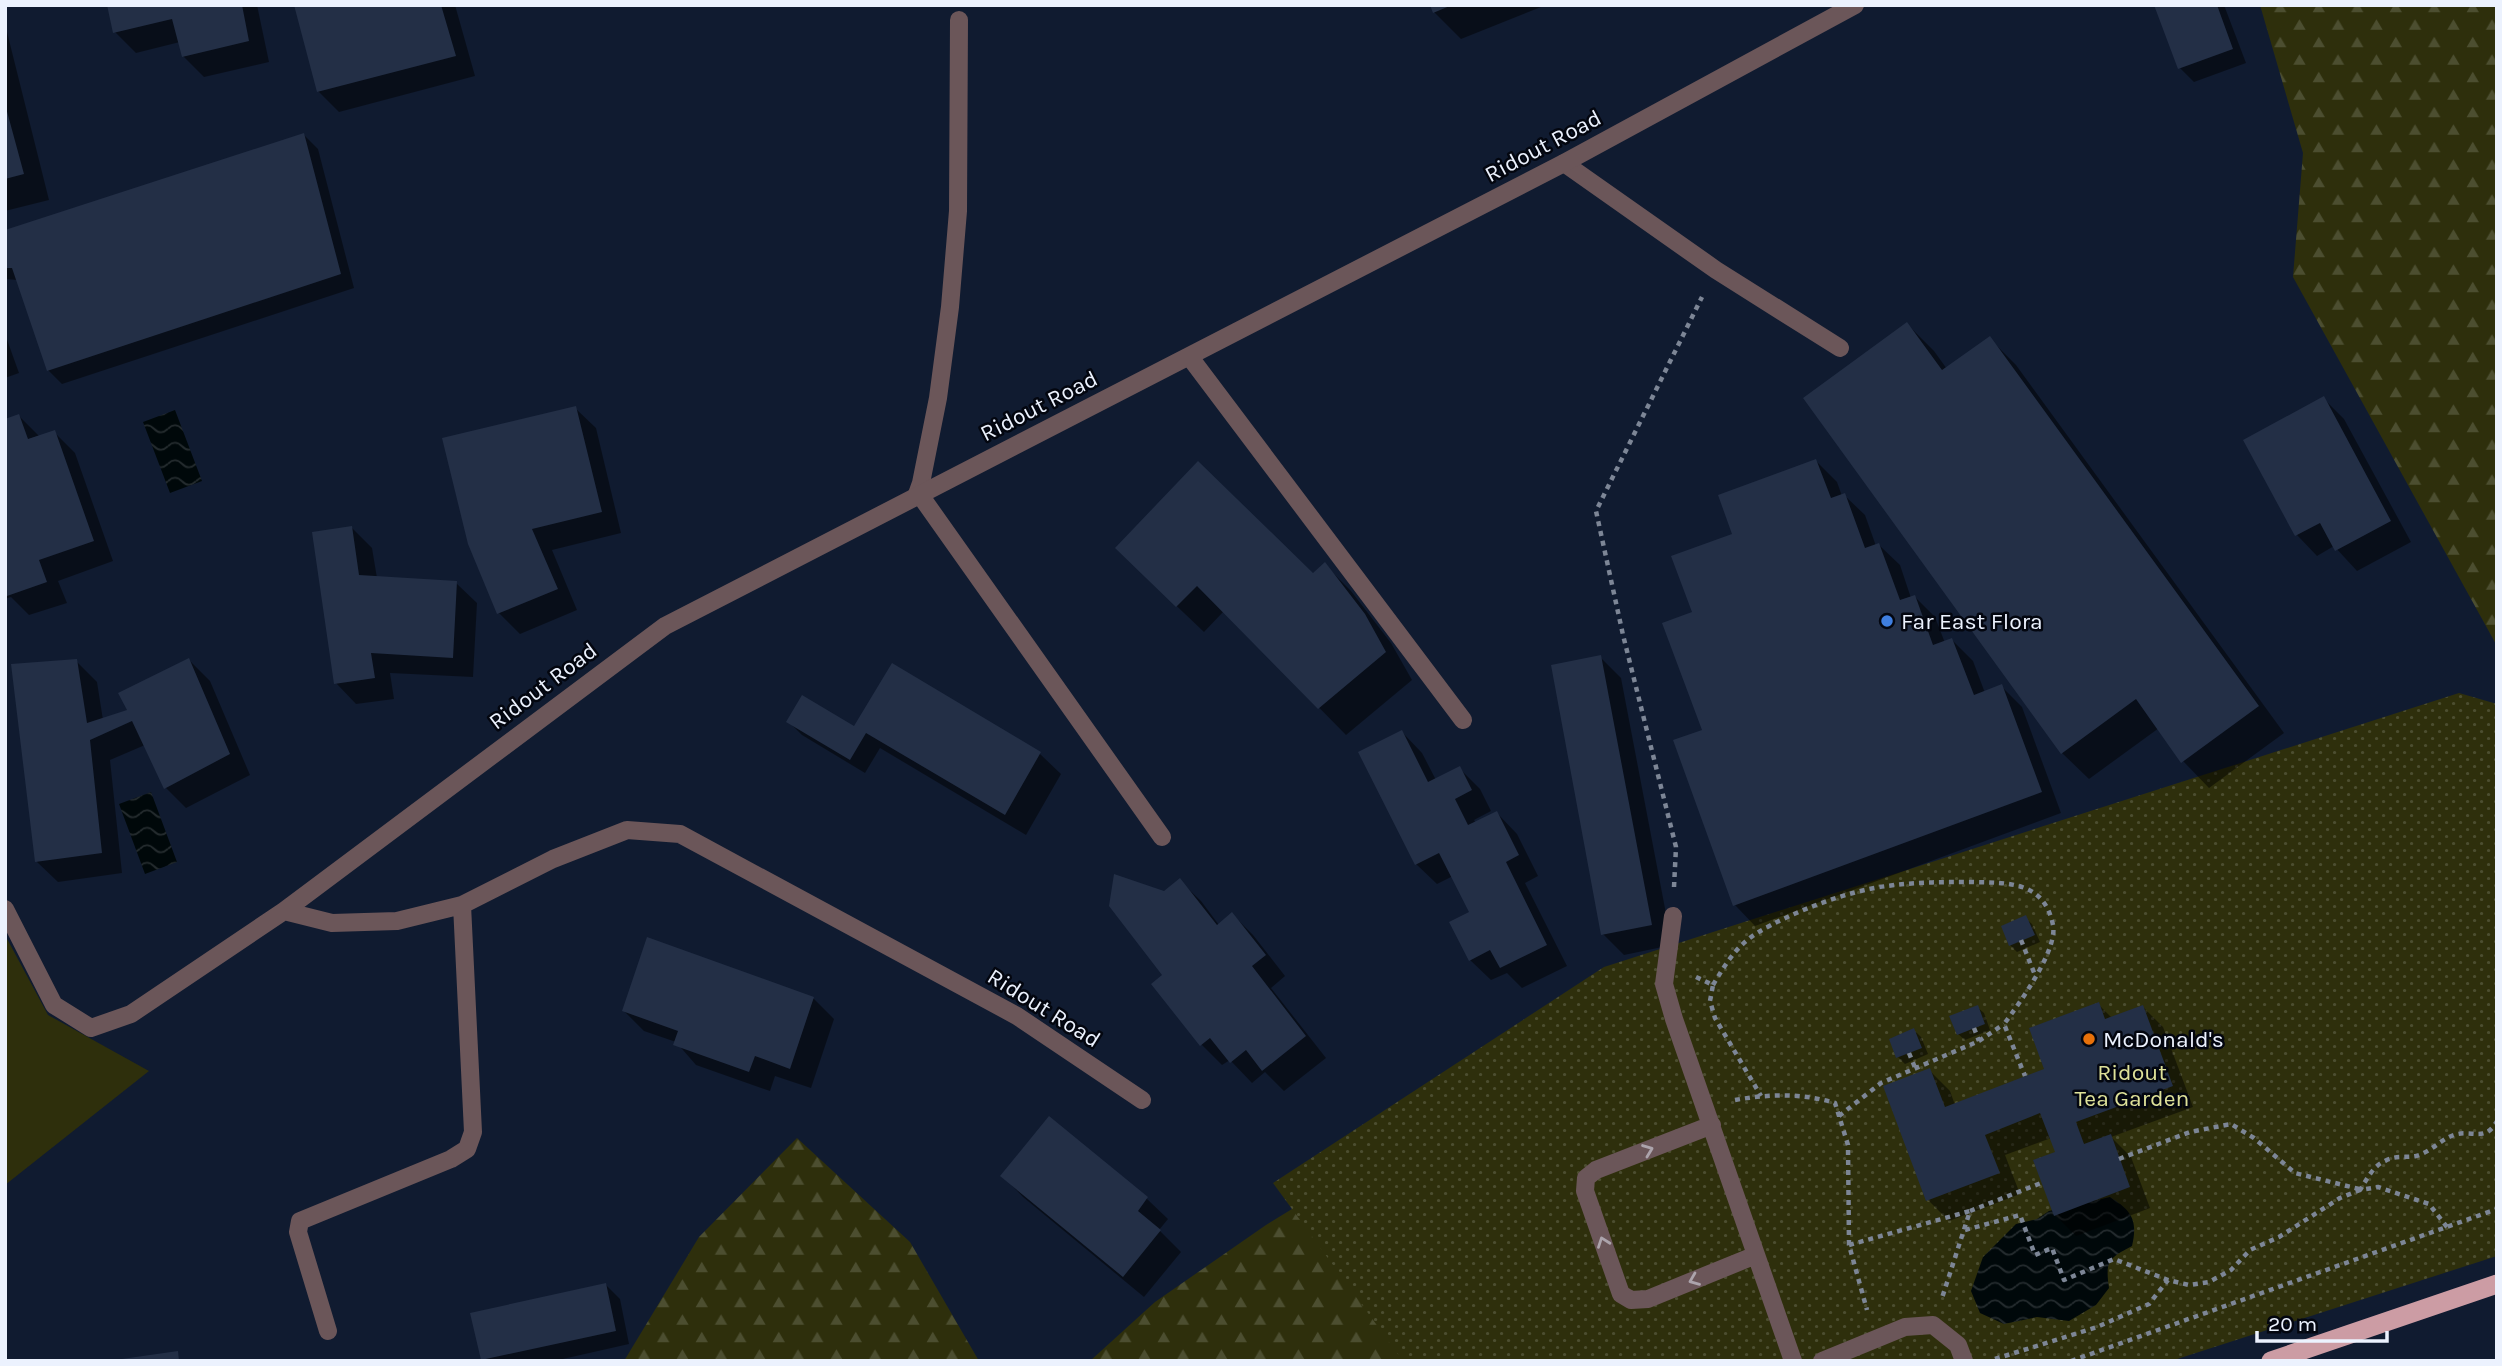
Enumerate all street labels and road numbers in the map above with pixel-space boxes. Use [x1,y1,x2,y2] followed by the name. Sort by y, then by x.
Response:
[1480,104,1606,188] street label: Ridout Road
[976,365,1102,447] street label: Ridout Road
[484,637,602,735] street label: Ridout Road
[983,963,1105,1053] street label: Ridout Road

